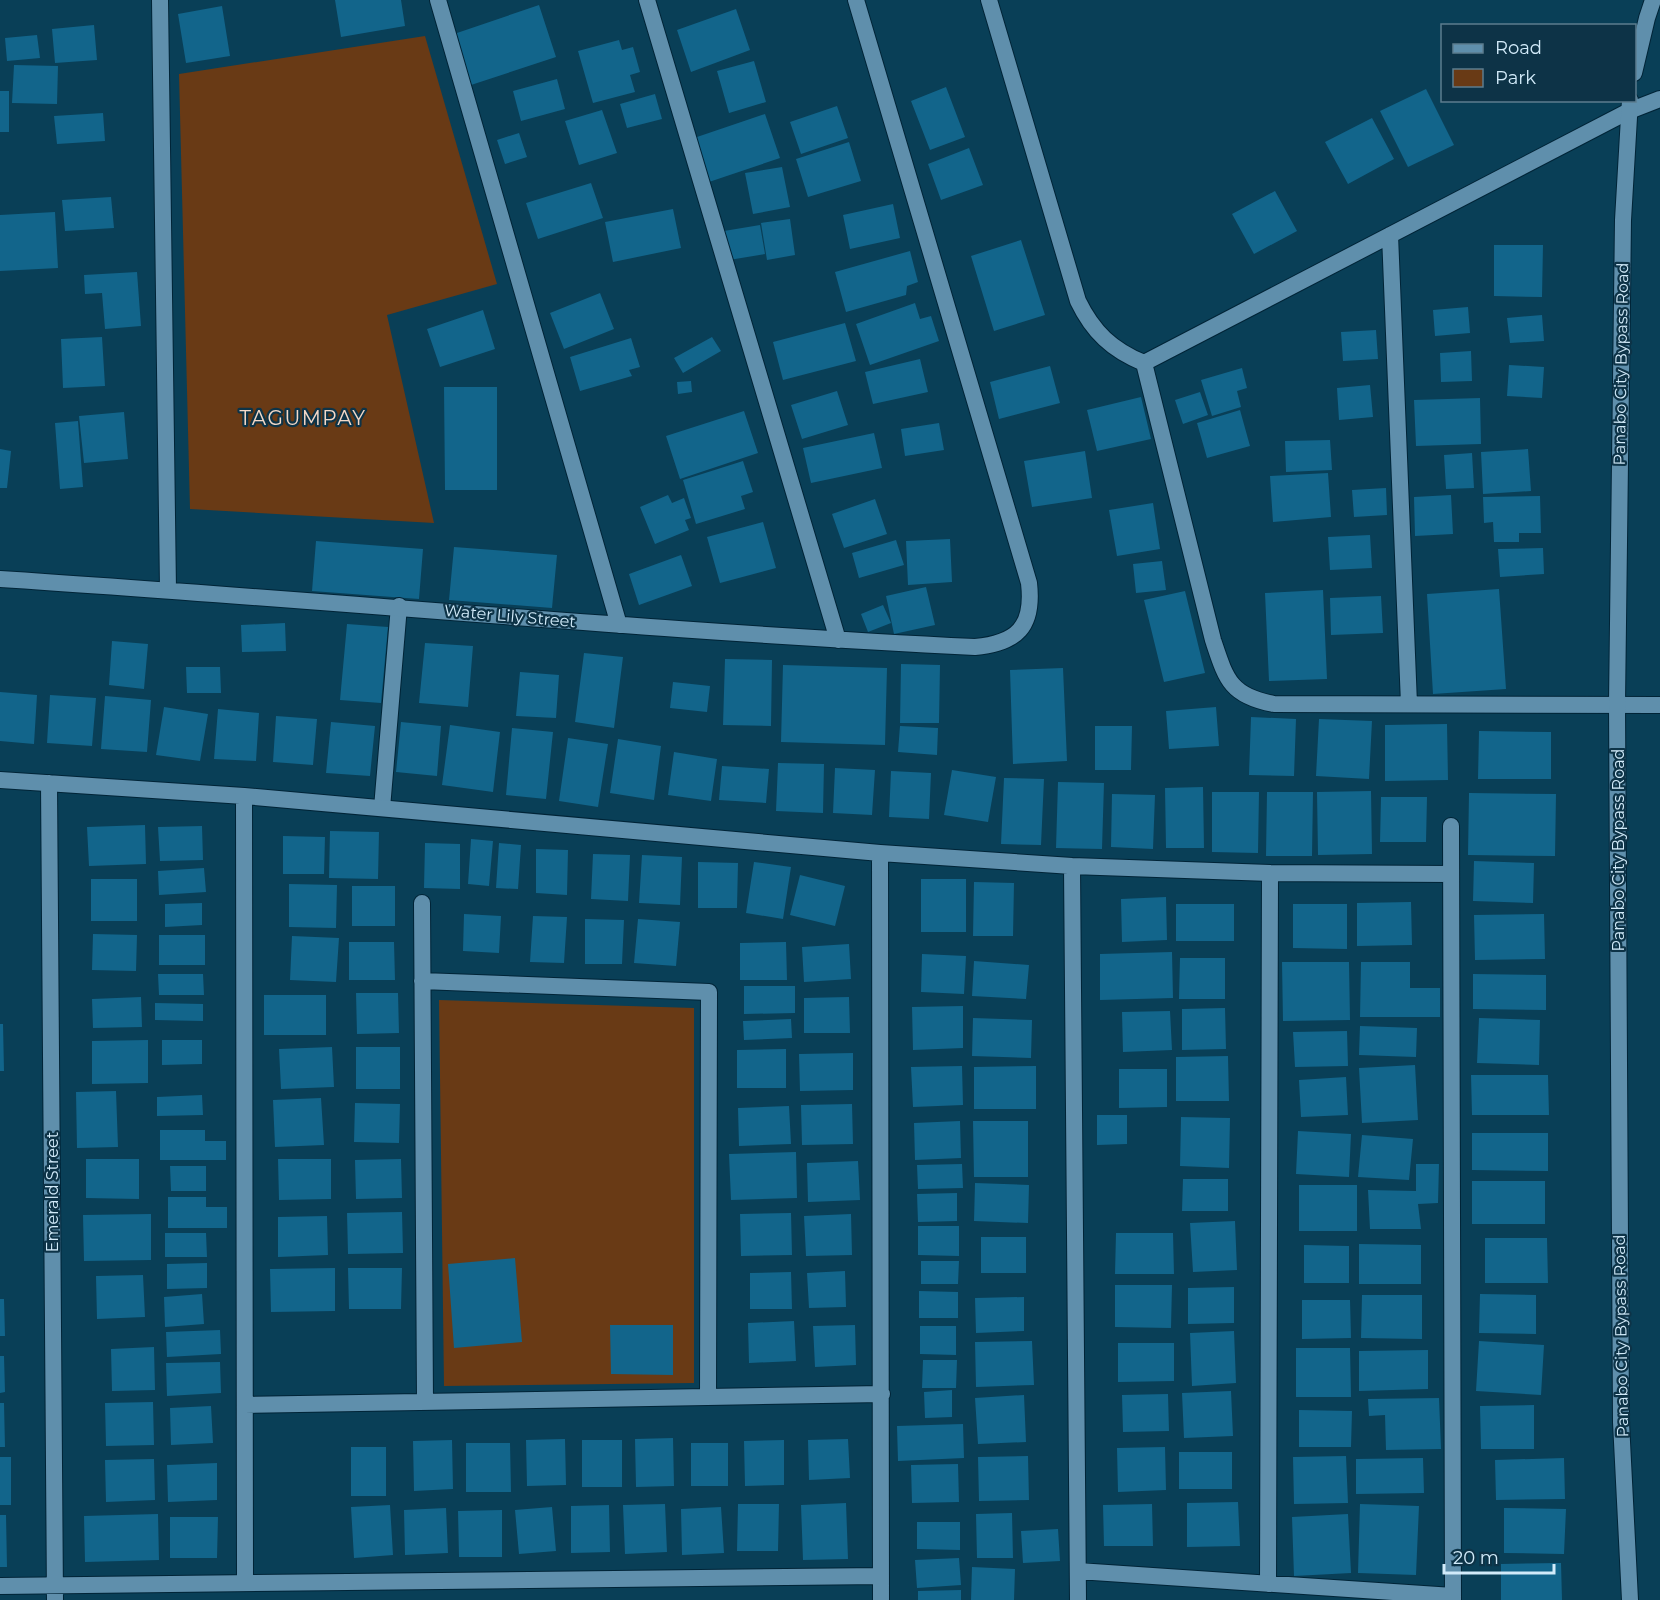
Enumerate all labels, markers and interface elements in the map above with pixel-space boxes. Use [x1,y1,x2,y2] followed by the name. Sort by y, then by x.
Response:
[1441,24,1636,102] legend
[1495,37,1542,59] text: Road
[1495,67,1536,89] text: Park
[1610,262,1632,466] street label: Panabo City Bypass Road
[240,406,366,430] district label: TAGUMPAY
[443,601,577,631] street label: Water Lily Street
[1609,749,1628,951] street label: Panabo City Bypass Road
[43,1131,62,1252] street label: Emerald Street
[1610,1234,1632,1438] street label: Panabo City Bypass Road
[1444,1537,1554,1575] scale bar
[1453,1547,1499,1569] text: 20 m

